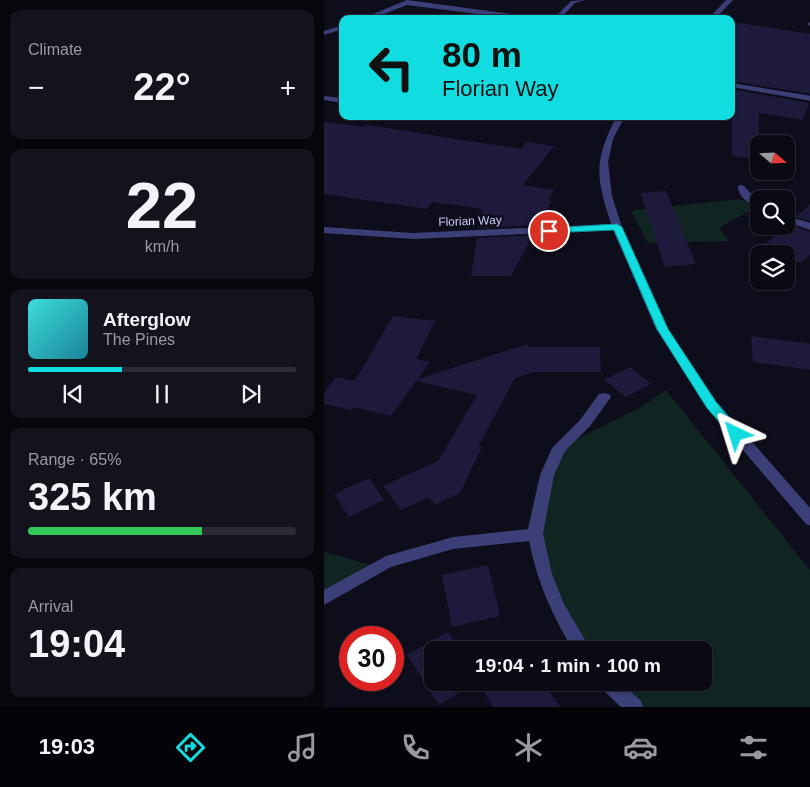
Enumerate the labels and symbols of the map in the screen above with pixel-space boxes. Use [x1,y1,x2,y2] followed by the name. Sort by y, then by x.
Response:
[750,135,795,180] north arrow
[528,210,570,252] pin
[438,213,502,229] street label: Florian Way
[709,407,761,459] position arrow
[339,626,404,691] speed limit sign: 30

